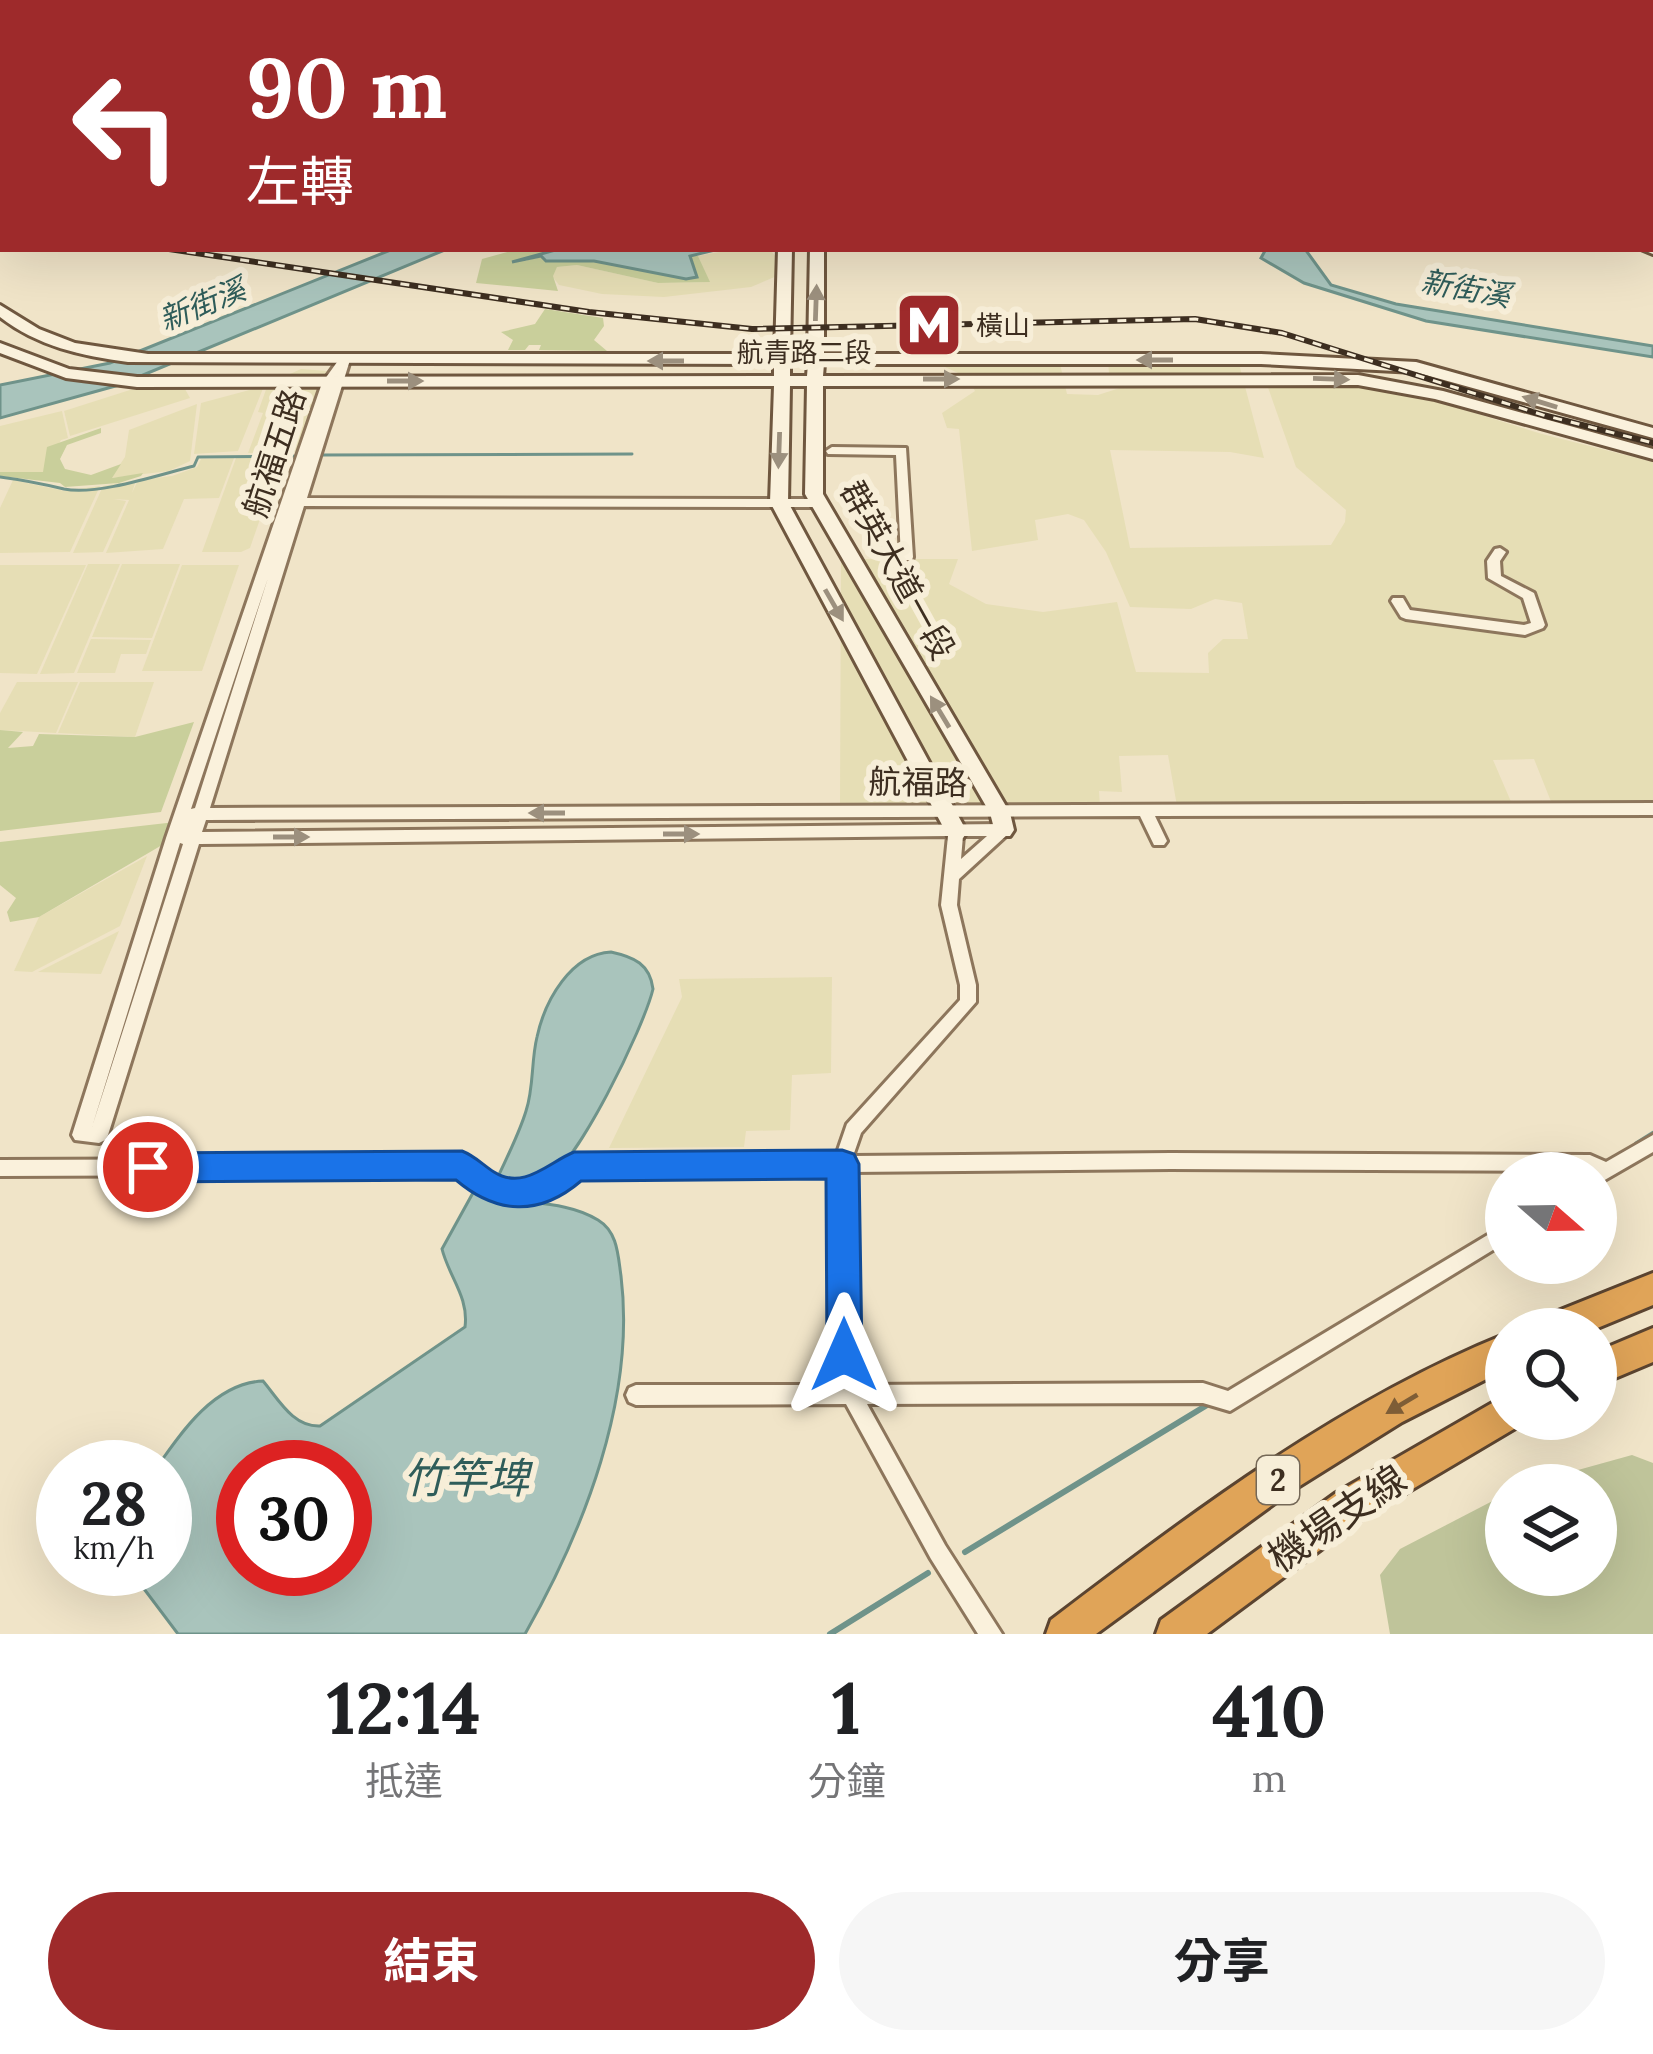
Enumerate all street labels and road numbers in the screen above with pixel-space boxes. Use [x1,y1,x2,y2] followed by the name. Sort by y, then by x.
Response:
[737,335,872,369] street label: 航青路二段
[234,384,314,522] street label: 航福五路
[832,473,964,667] street label: 群英大道一段
[868,760,968,804] street label: 航福路
[1258,1454,1416,1582] street label: 機場支線
[1257,1456,1299,1504] road number: 2

